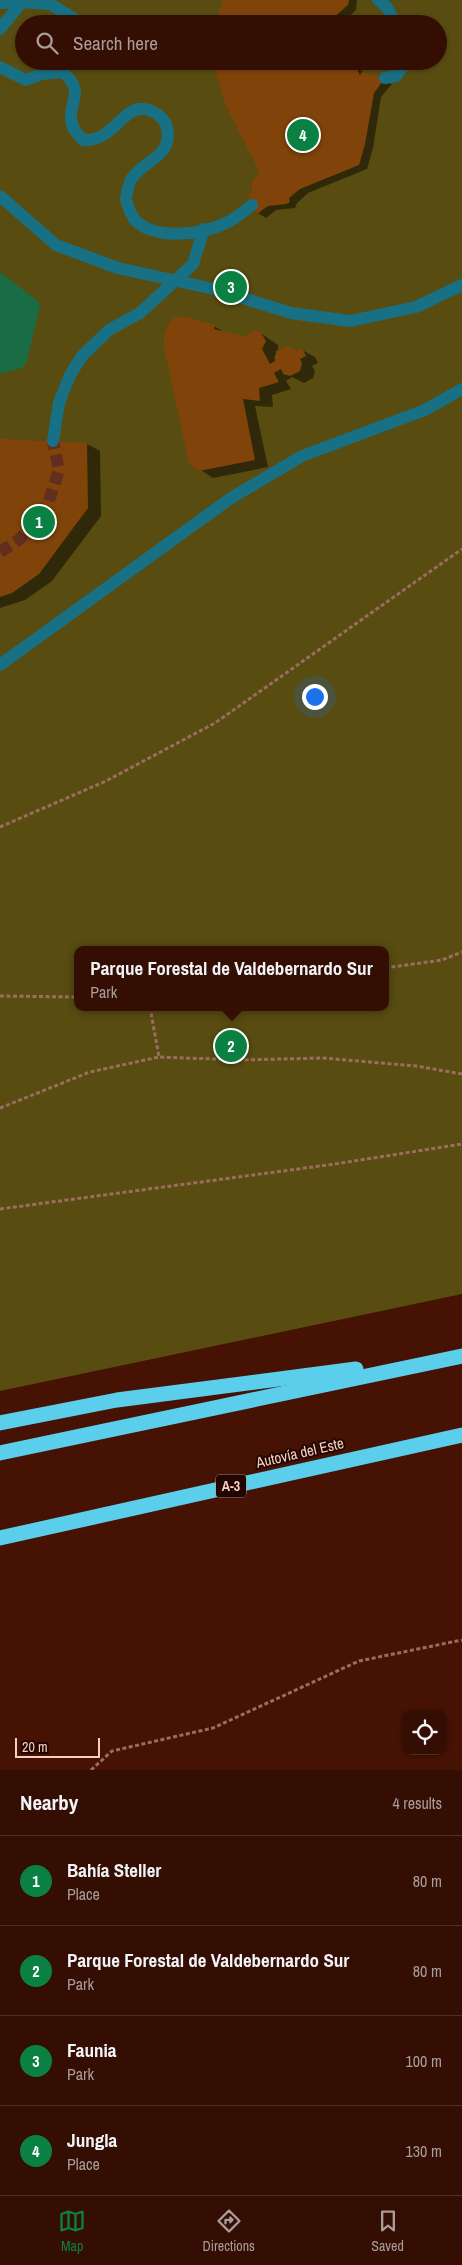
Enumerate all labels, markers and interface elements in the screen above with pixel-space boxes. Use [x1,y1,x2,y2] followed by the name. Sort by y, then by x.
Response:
[15,15,447,70] search box
[33,29,61,57] icon: search
[73,30,158,56] text: Search here
[287,116,319,154] pin: 4
[215,268,247,306] pin: 3
[23,503,55,541] pin: 1
[302,684,328,710] your location
[74,946,389,1011] popup
[90,955,373,981] text: Parque Forestal de Valdebernardo Sur
[90,981,117,1003] text: Park
[215,1027,247,1065] pin: 2
[253,1432,346,1473] street label: Autovía del Este
[216,1474,246,1498] road number: A-3
[402,1710,447,1755] map controls
[402,1710,447,1755] button: locate
[15,1735,100,1758] scale bar
[22,1738,48,1756] text: 20 m
[20,1788,78,1817] text: Nearby
[392,1792,442,1814] text: 4 results
[67,1857,161,1883] text: Bahía Steller
[32,1870,40,1892] text: 1
[413,1870,442,1892] text: 80 m
[67,1883,100,1905] text: Place
[67,1947,349,1973] text: Parque Forestal de Valdebernardo Sur
[32,1960,40,1982] text: 2
[413,1960,442,1982] text: 80 m
[67,1973,94,1995] text: Park
[67,2037,116,2063] text: Faunia
[32,2050,40,2072] text: 3
[406,2050,442,2072] text: 100 m
[67,2063,94,2085] text: Park
[67,2127,117,2153] text: Jungla
[32,2140,40,2162] text: 4
[406,2140,442,2162] text: 130 m
[67,2153,100,2175] text: Place
[58,2207,86,2255] tab: Map
[203,2207,255,2255] tab: Directions
[371,2207,404,2255] tab: Saved

